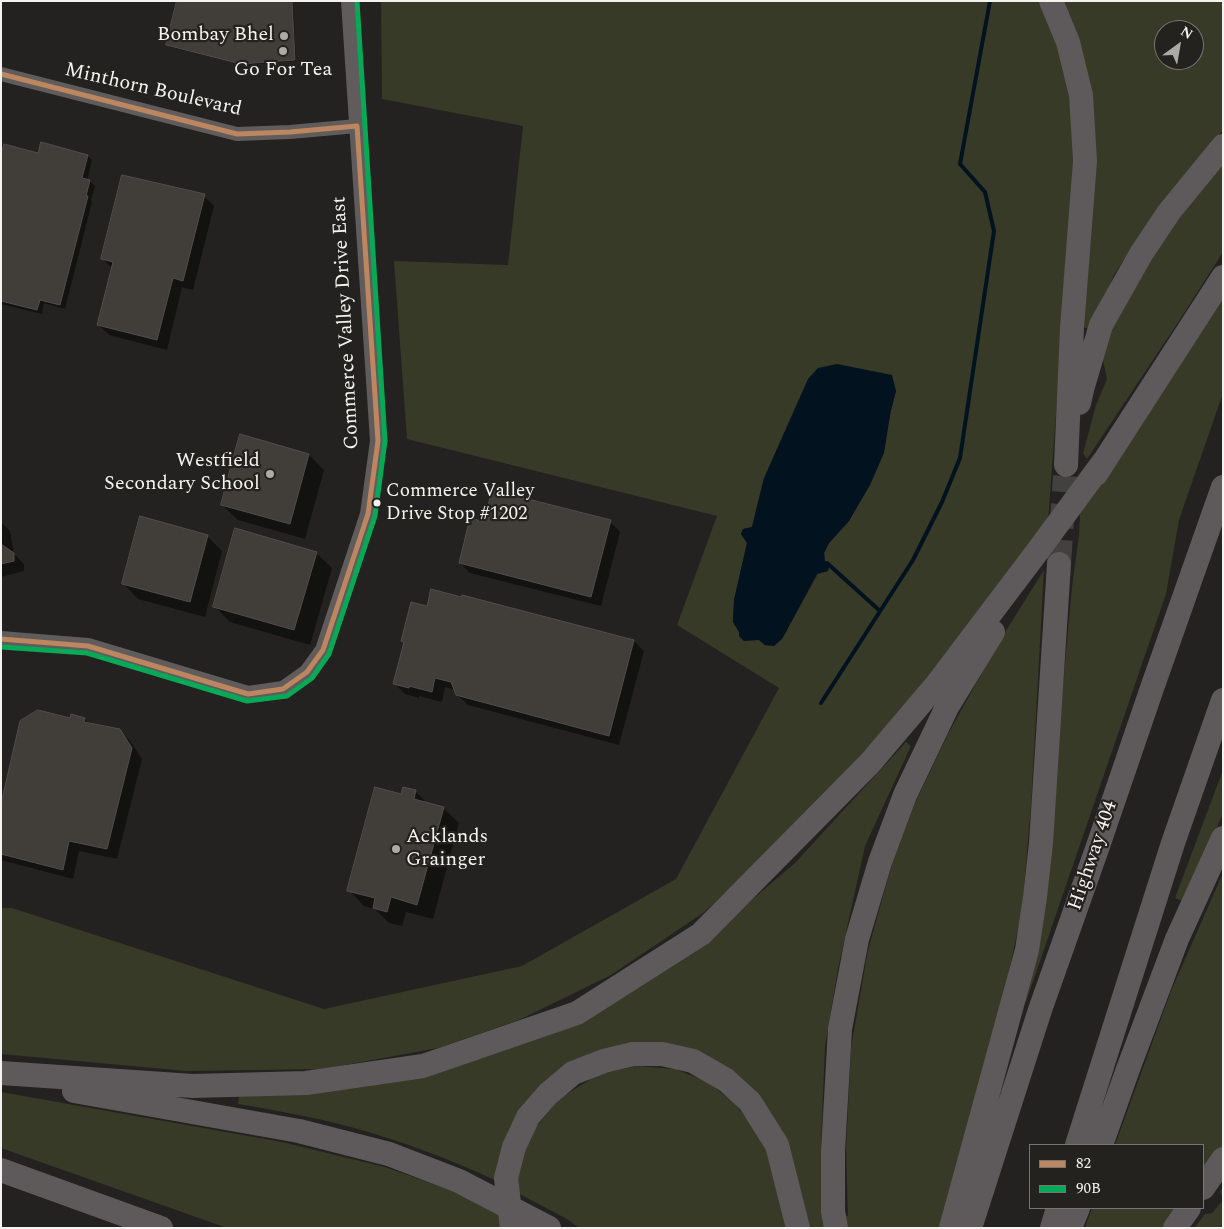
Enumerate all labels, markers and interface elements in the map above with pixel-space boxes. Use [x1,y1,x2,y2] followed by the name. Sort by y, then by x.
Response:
[1154,20,1204,70] north arrow
[1176,21,1197,45] text: N
[157,24,274,48] place label: Bombay Bhel
[278,30,290,42] marker: Bombay Bhel
[277,45,289,57] marker: Go For Tea
[62,59,244,123] street label: Minthorn Boulevard
[234,59,332,83] place label: Go For Tea
[328,196,366,450] street label: Commerce Valley Drive East
[104,450,260,497] place label: Westfield Secondary School
[264,468,276,480] marker: Westfield Secondary School
[386,481,534,525] place label: Commerce Valley Drive Stop #1202
[372,498,382,508] marker: Commerce Valley Drive Stop #1202
[1064,798,1124,914] street label: Highway 404
[406,826,488,873] place label: Acklands Grainger
[390,843,402,855] marker: Acklands Grainger
[1029,1144,1204,1209] legend
[1076,1152,1091,1175] text: 82
[1076,1177,1101,1200] text: 90B

